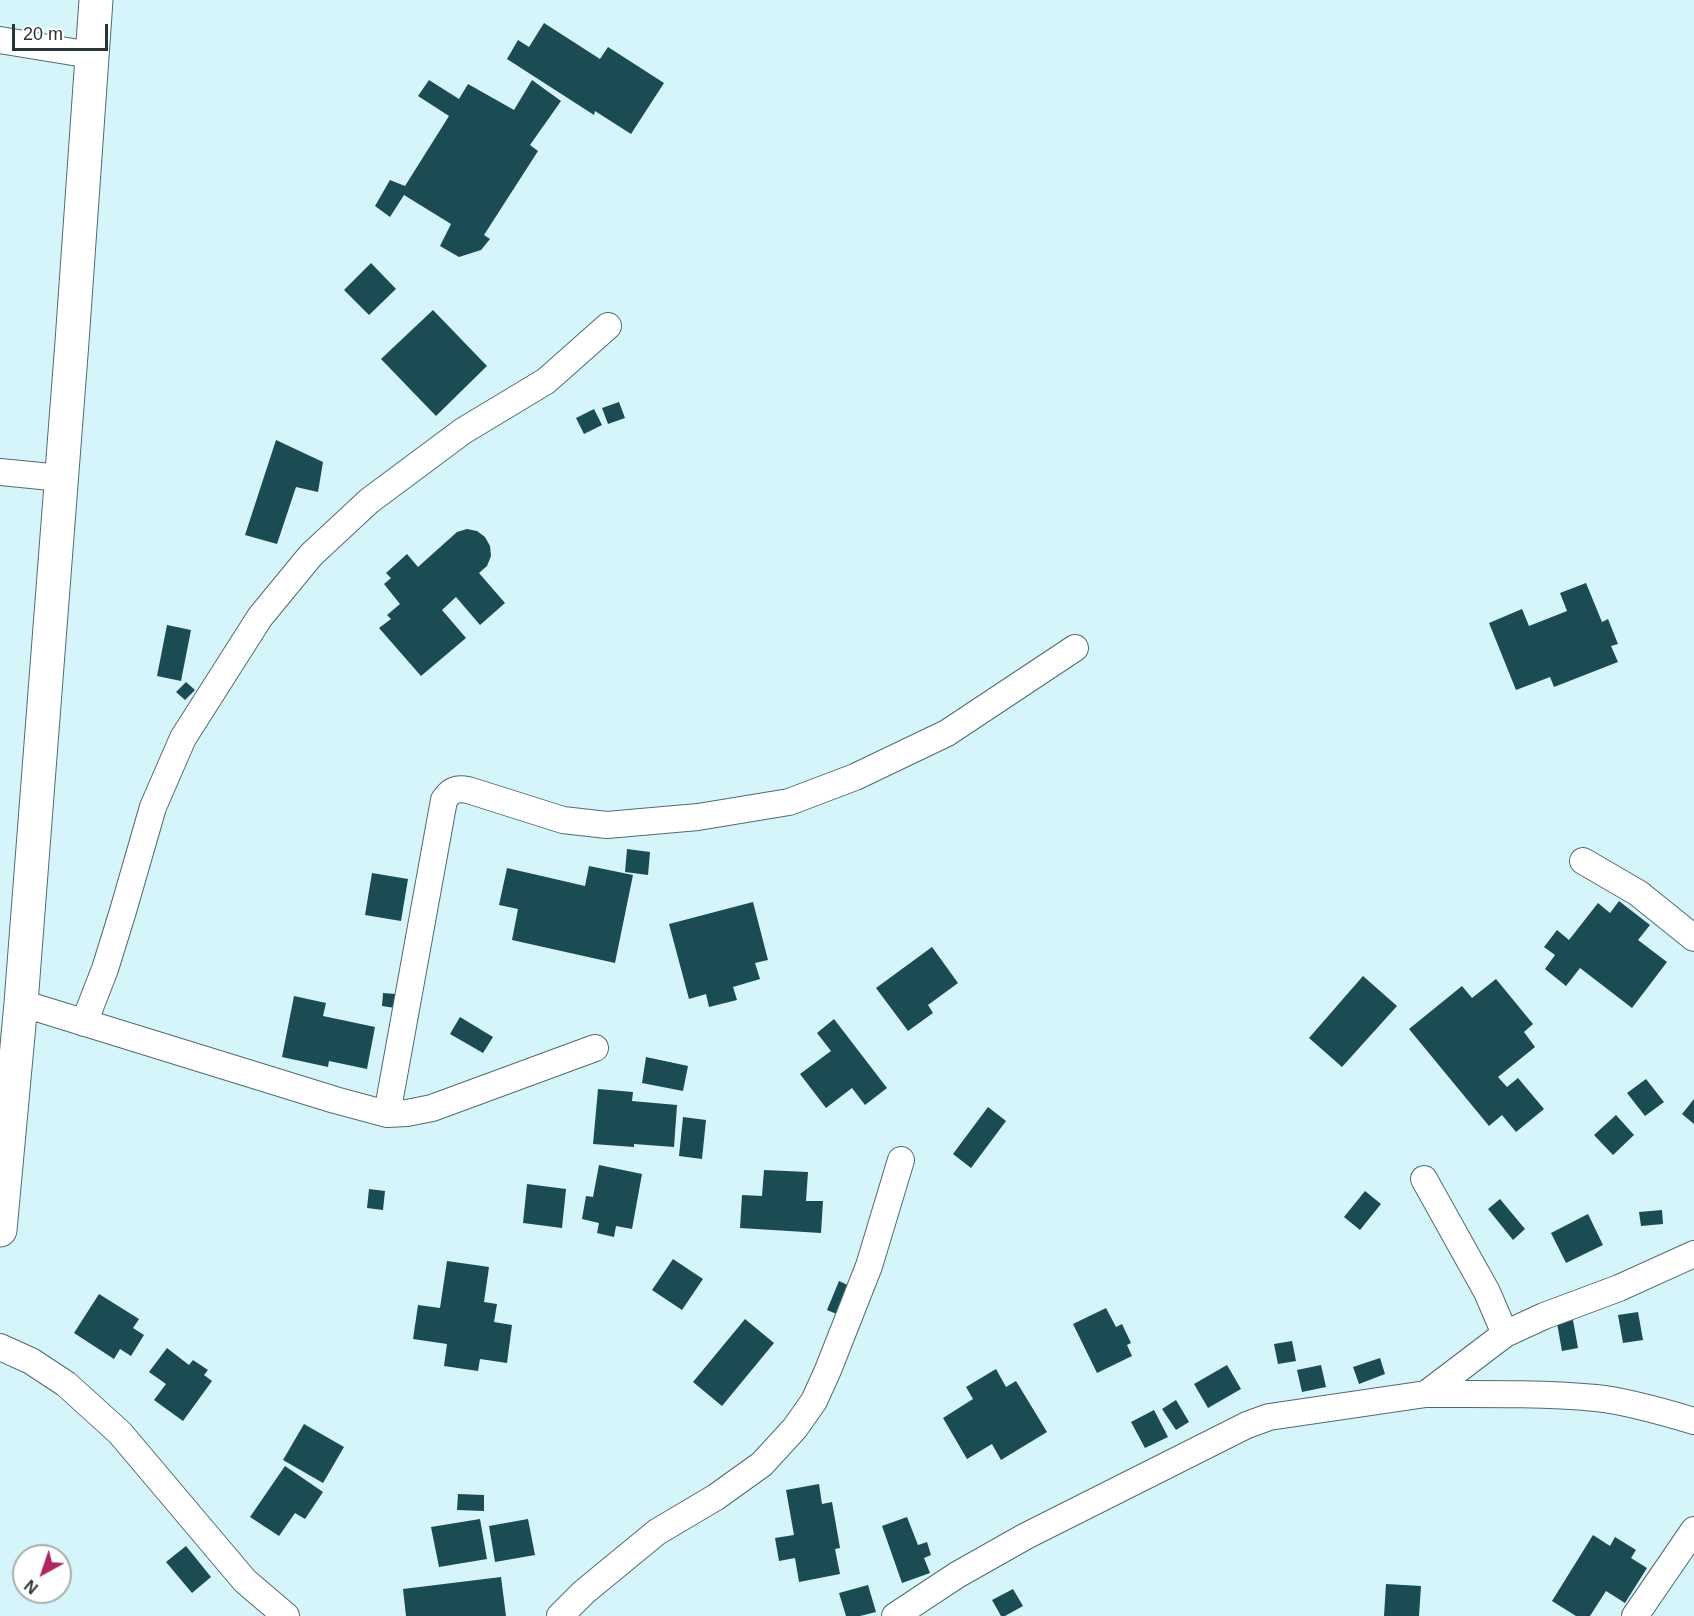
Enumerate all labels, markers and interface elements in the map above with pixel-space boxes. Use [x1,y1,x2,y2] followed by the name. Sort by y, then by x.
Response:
[15,12,111,50] scale bar
[23,24,63,44] text: 20 m
[12,1544,72,1604] north arrow
[22,1576,41,1597] text: N

